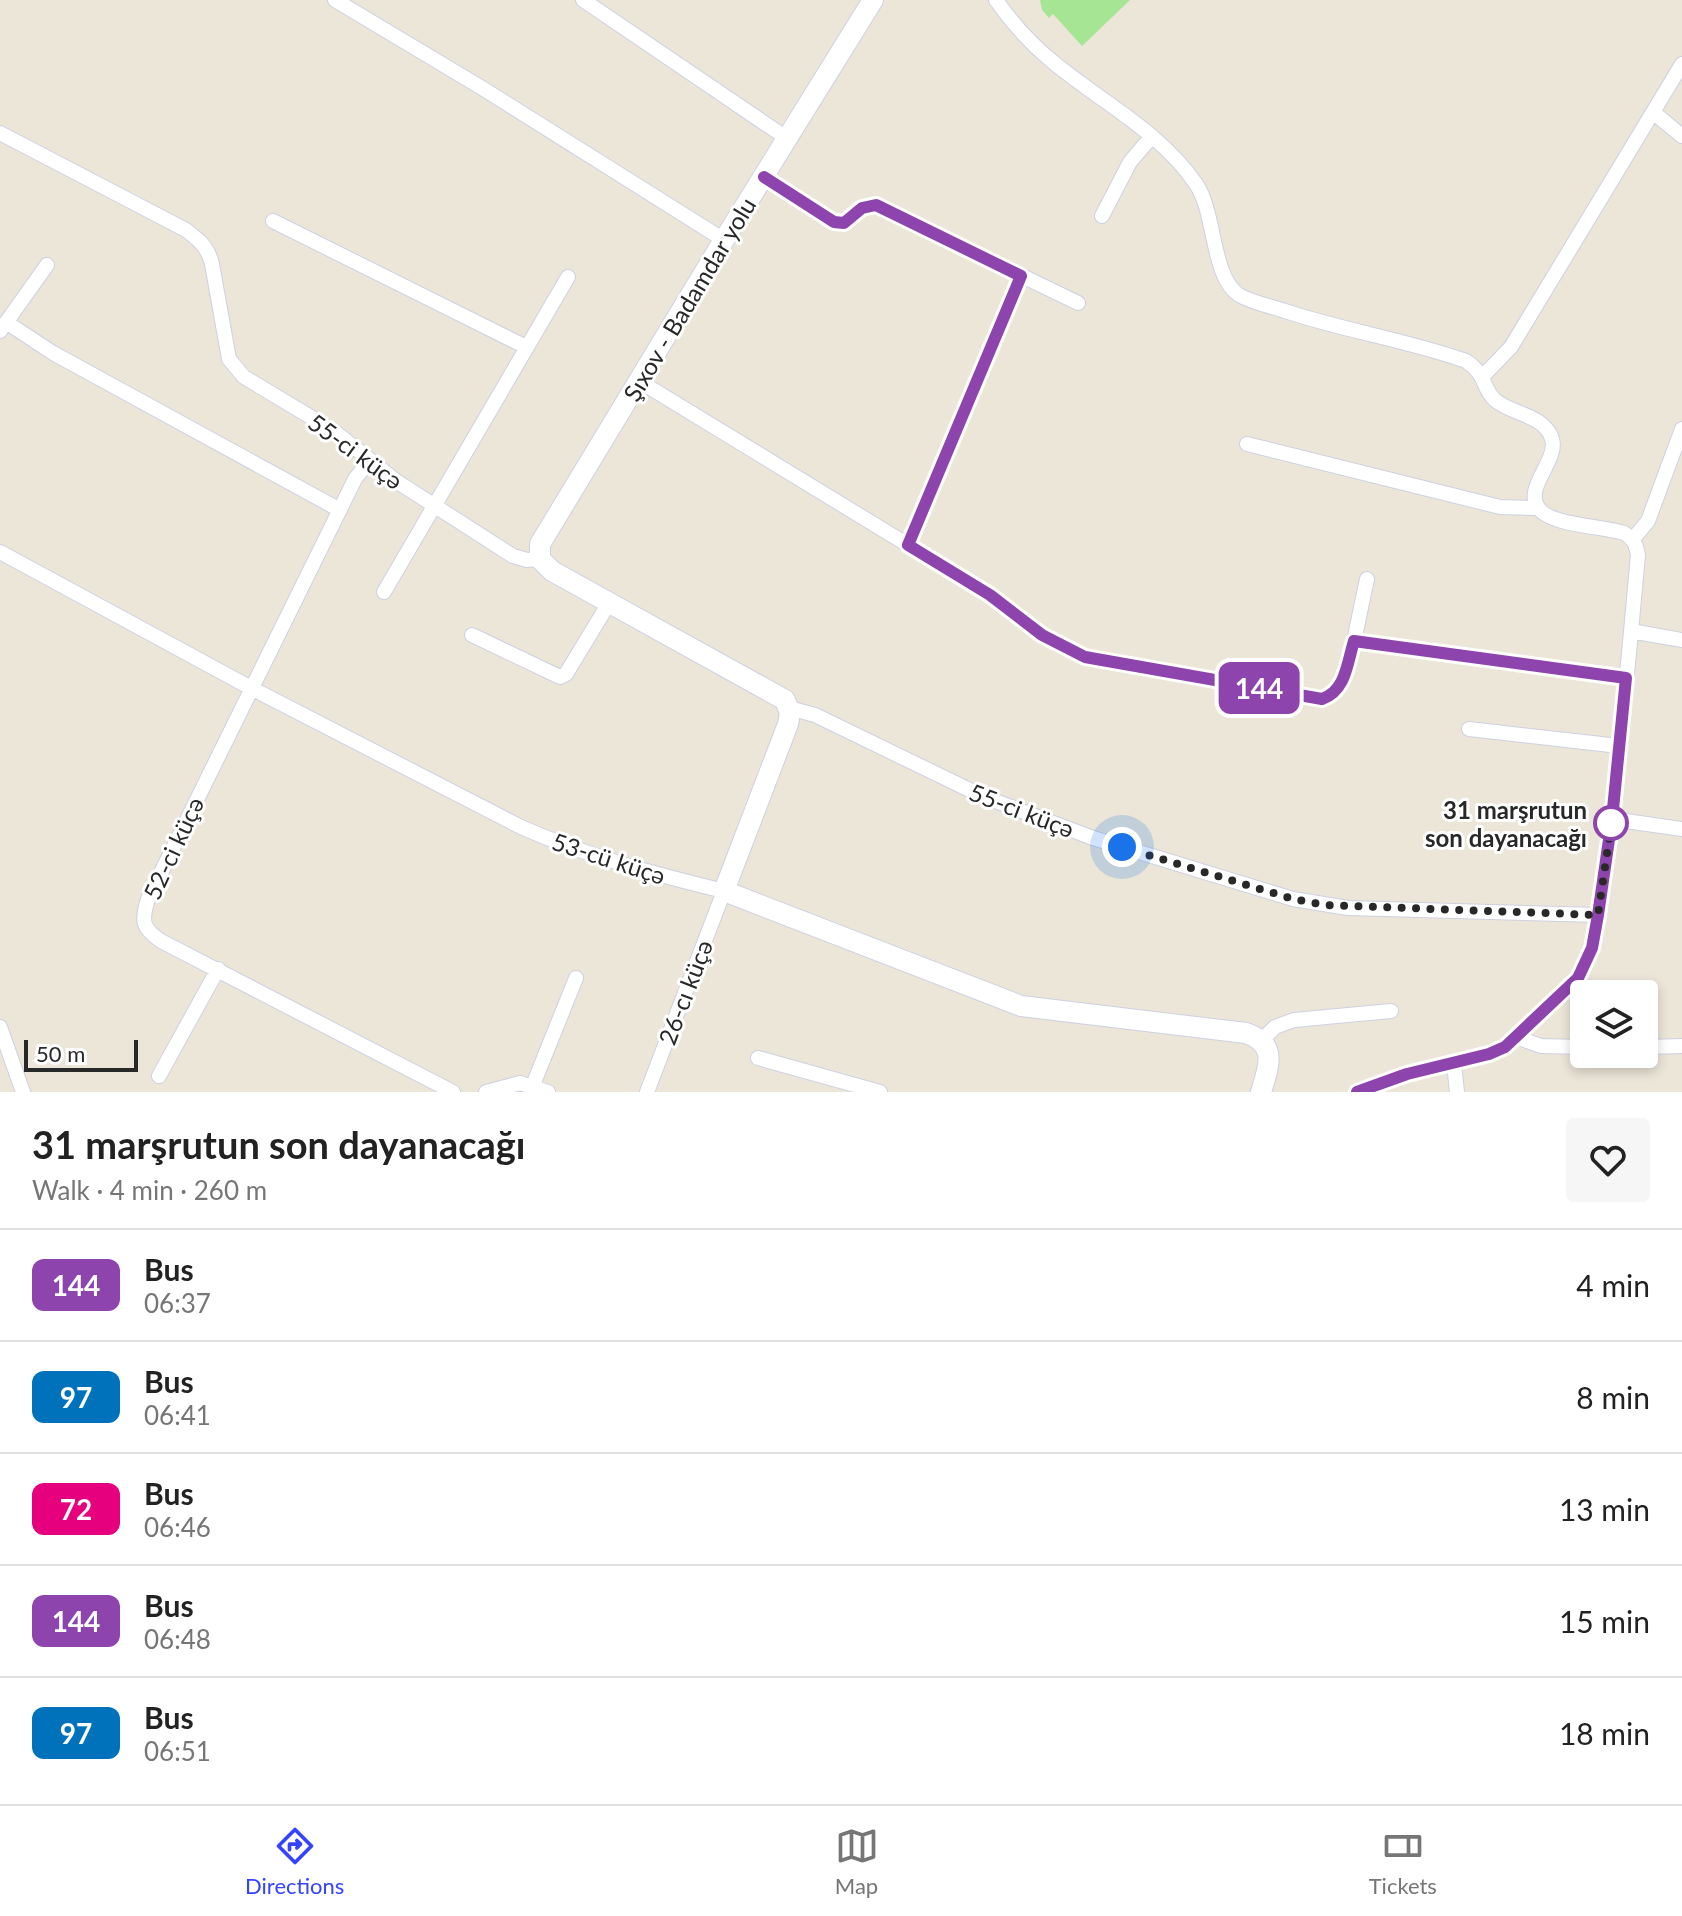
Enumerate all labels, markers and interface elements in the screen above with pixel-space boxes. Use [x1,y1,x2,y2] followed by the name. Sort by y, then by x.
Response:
[617,192,761,406] street label: Şıxov - Badamdar yolu
[303,407,409,495] street label: 55-ci küçə
[1213,662,1305,714] line badge: 144
[1235,671,1283,705] text: 144
[966,777,1078,843] street label: 55-ci küçə
[137,792,209,904] street label: 52-ci küçə
[1425,795,1587,852] place label: 31 marşrutun son dayanacağı
[1594,806,1628,840] marker: 31 marşrutun son dayanacağı
[549,826,669,890] street label: 53-cü küçə
[1102,827,1142,867] your location
[652,936,718,1048] street label: 26-cı küçə
[1570,980,1658,1068] map controls
[1570,980,1658,1068] button: layers
[24,1036,138,1072] scale bar
[36,1040,85,1067] text: 50 m
[1566,1118,1650,1202] button: heart
[32,1121,526,1167] text: 31 marşrutun son dayanacağı
[32,1174,267,1206] text: Walk · 4 min · 260 m
[144,1251,194,1287] text: Bus
[1576,1267,1650,1303] text: 4 min
[52,1268,100,1302] text: 144
[144,1287,211,1319] text: 06:37
[144,1363,194,1399] text: Bus
[1576,1379,1650,1415] text: 8 min
[60,1380,92,1414] text: 97
[144,1399,211,1431] text: 06:41
[144,1475,194,1511] text: Bus
[1559,1491,1650,1527] text: 13 min
[60,1492,92,1526] text: 72
[144,1511,211,1543] text: 06:46
[144,1587,194,1623] text: Bus
[1559,1603,1650,1639] text: 15 min
[52,1604,100,1638] text: 144
[144,1623,211,1655] text: 06:48
[144,1699,194,1735] text: Bus
[1559,1715,1650,1751] text: 18 min
[60,1716,92,1750] text: 97
[144,1735,211,1767] text: 06:51
[245,1824,344,1899] tab: Directions
[835,1824,879,1899] tab: Map
[1369,1824,1437,1899] tab: Tickets

